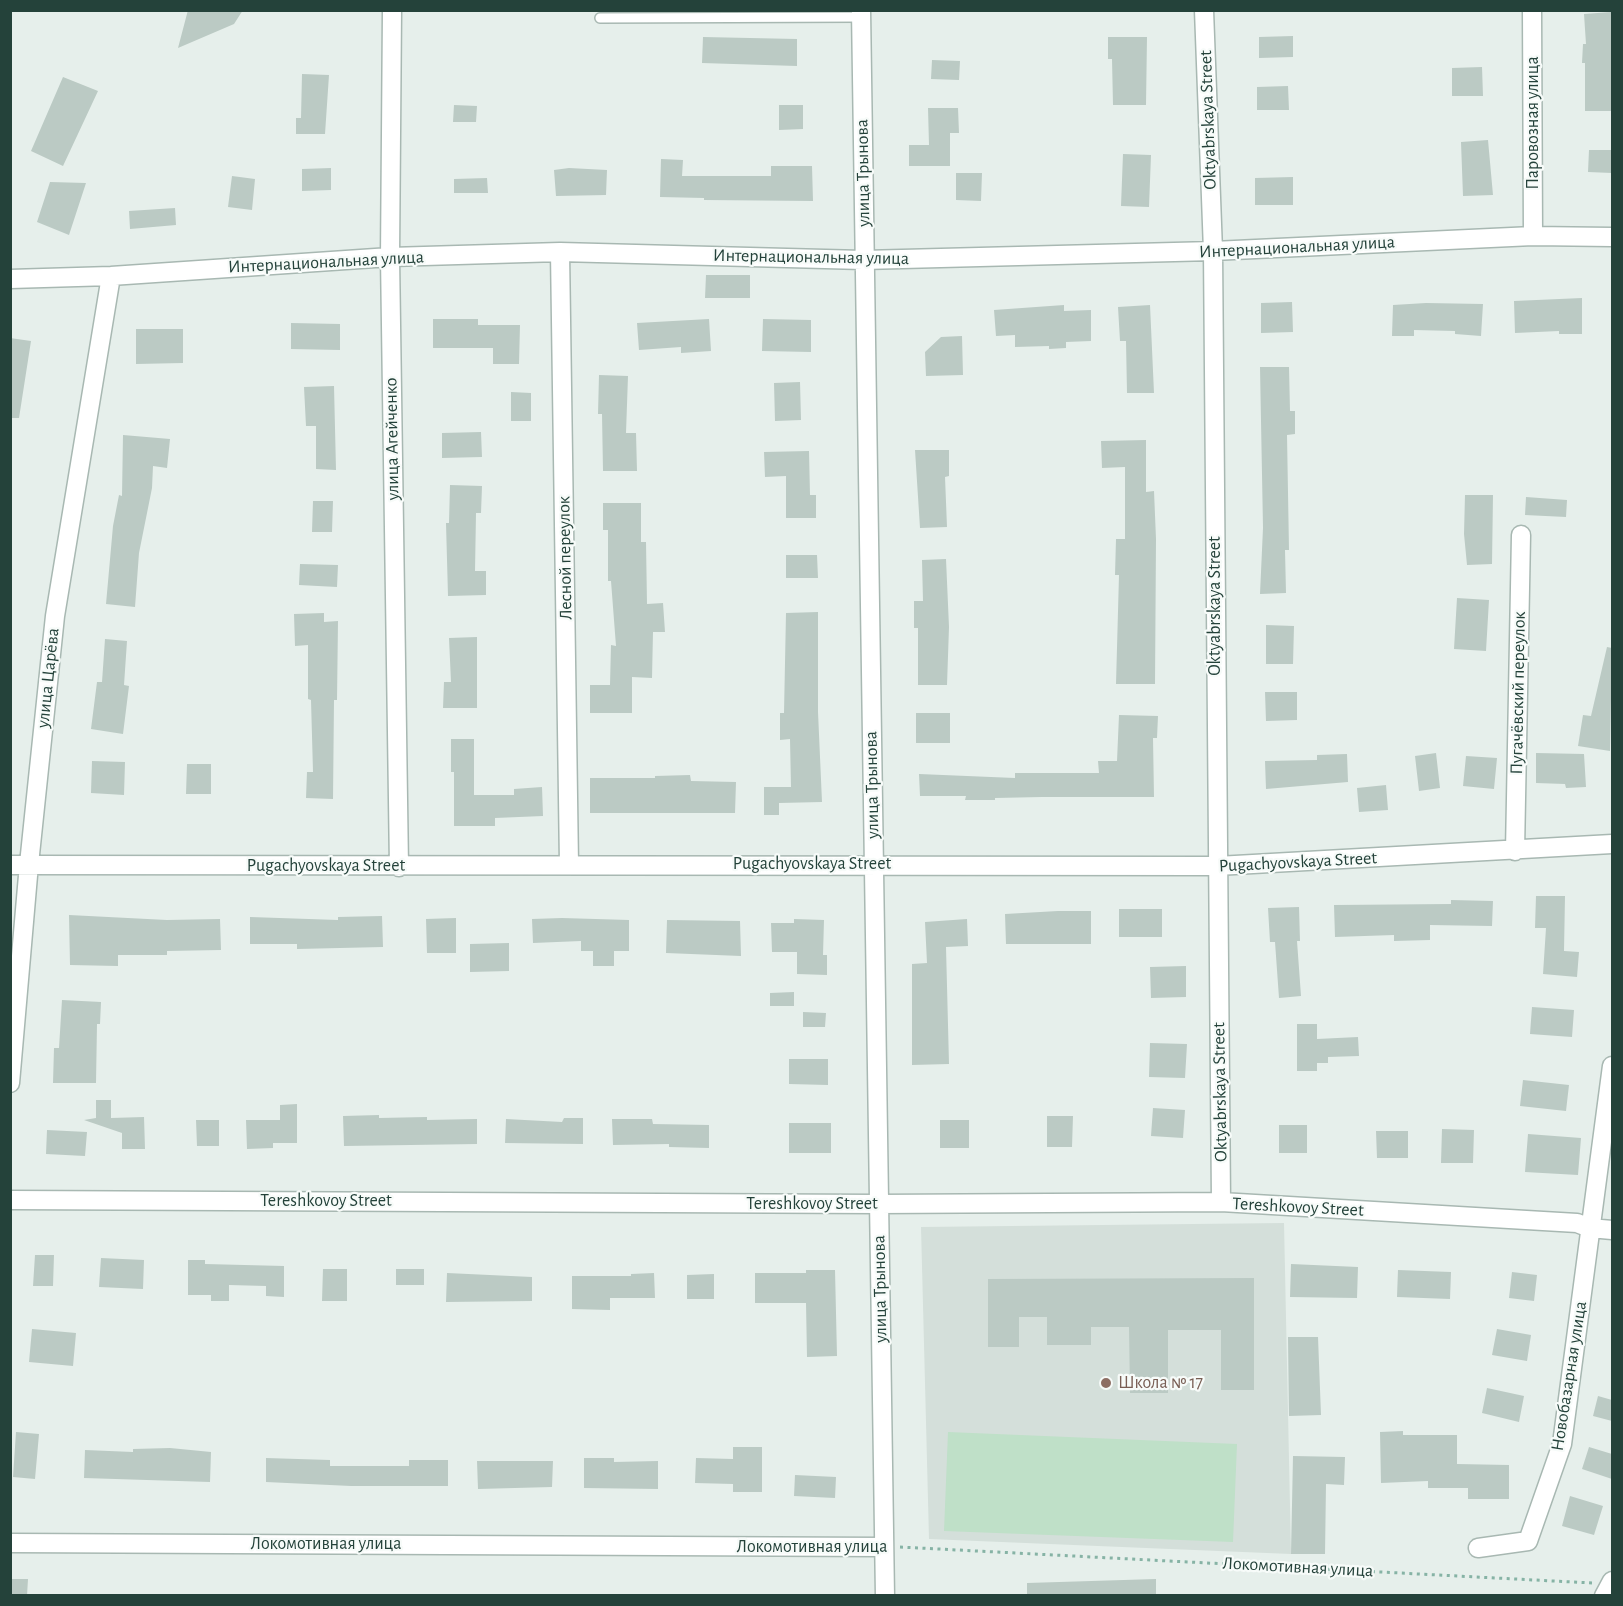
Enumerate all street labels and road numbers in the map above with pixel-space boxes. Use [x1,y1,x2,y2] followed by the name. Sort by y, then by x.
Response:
[1195,50,1221,190] street label: Oktyabrskaya Street
[1522,56,1544,190] street label: Паровозная улица
[851,119,875,227] street label: улица Трынова
[1198,231,1396,263] street label: Интернациональная улица
[713,244,909,270] street label: Интернациональная улица
[227,246,425,278] street label: Интернациональная улица
[380,378,404,500] street label: улица Агейченко
[553,496,577,620] street label: Лесной переулок
[1204,536,1226,676] street label: Oktyabrskaya Street
[1506,611,1530,775] street label: Пугачёвский переулок
[32,627,64,729] street label: улица Царёва
[860,731,884,839] street label: улица Трынова
[1218,847,1378,877] street label: Pugachyovskaya Street
[733,853,891,875] street label: Pugachyovskaya Street
[247,855,405,877] street label: Pugachyovskaya Street
[1208,1022,1232,1162] street label: Oktyabrskaya Street
[260,1190,392,1212] street label: Tereshkovoy Street
[746,1193,878,1215] street label: Tereshkovoy Street
[1232,1193,1364,1221] street label: Tereshkovoy Street
[868,1235,892,1343] street label: улица Трынова
[1546,1299,1592,1453] street label: Новобазарная улица
[251,1533,401,1555] street label: Локомотивная улица
[737,1536,887,1558] street label: Локомотивная улица
[1222,1552,1374,1582] street label: Локомотивная улица

